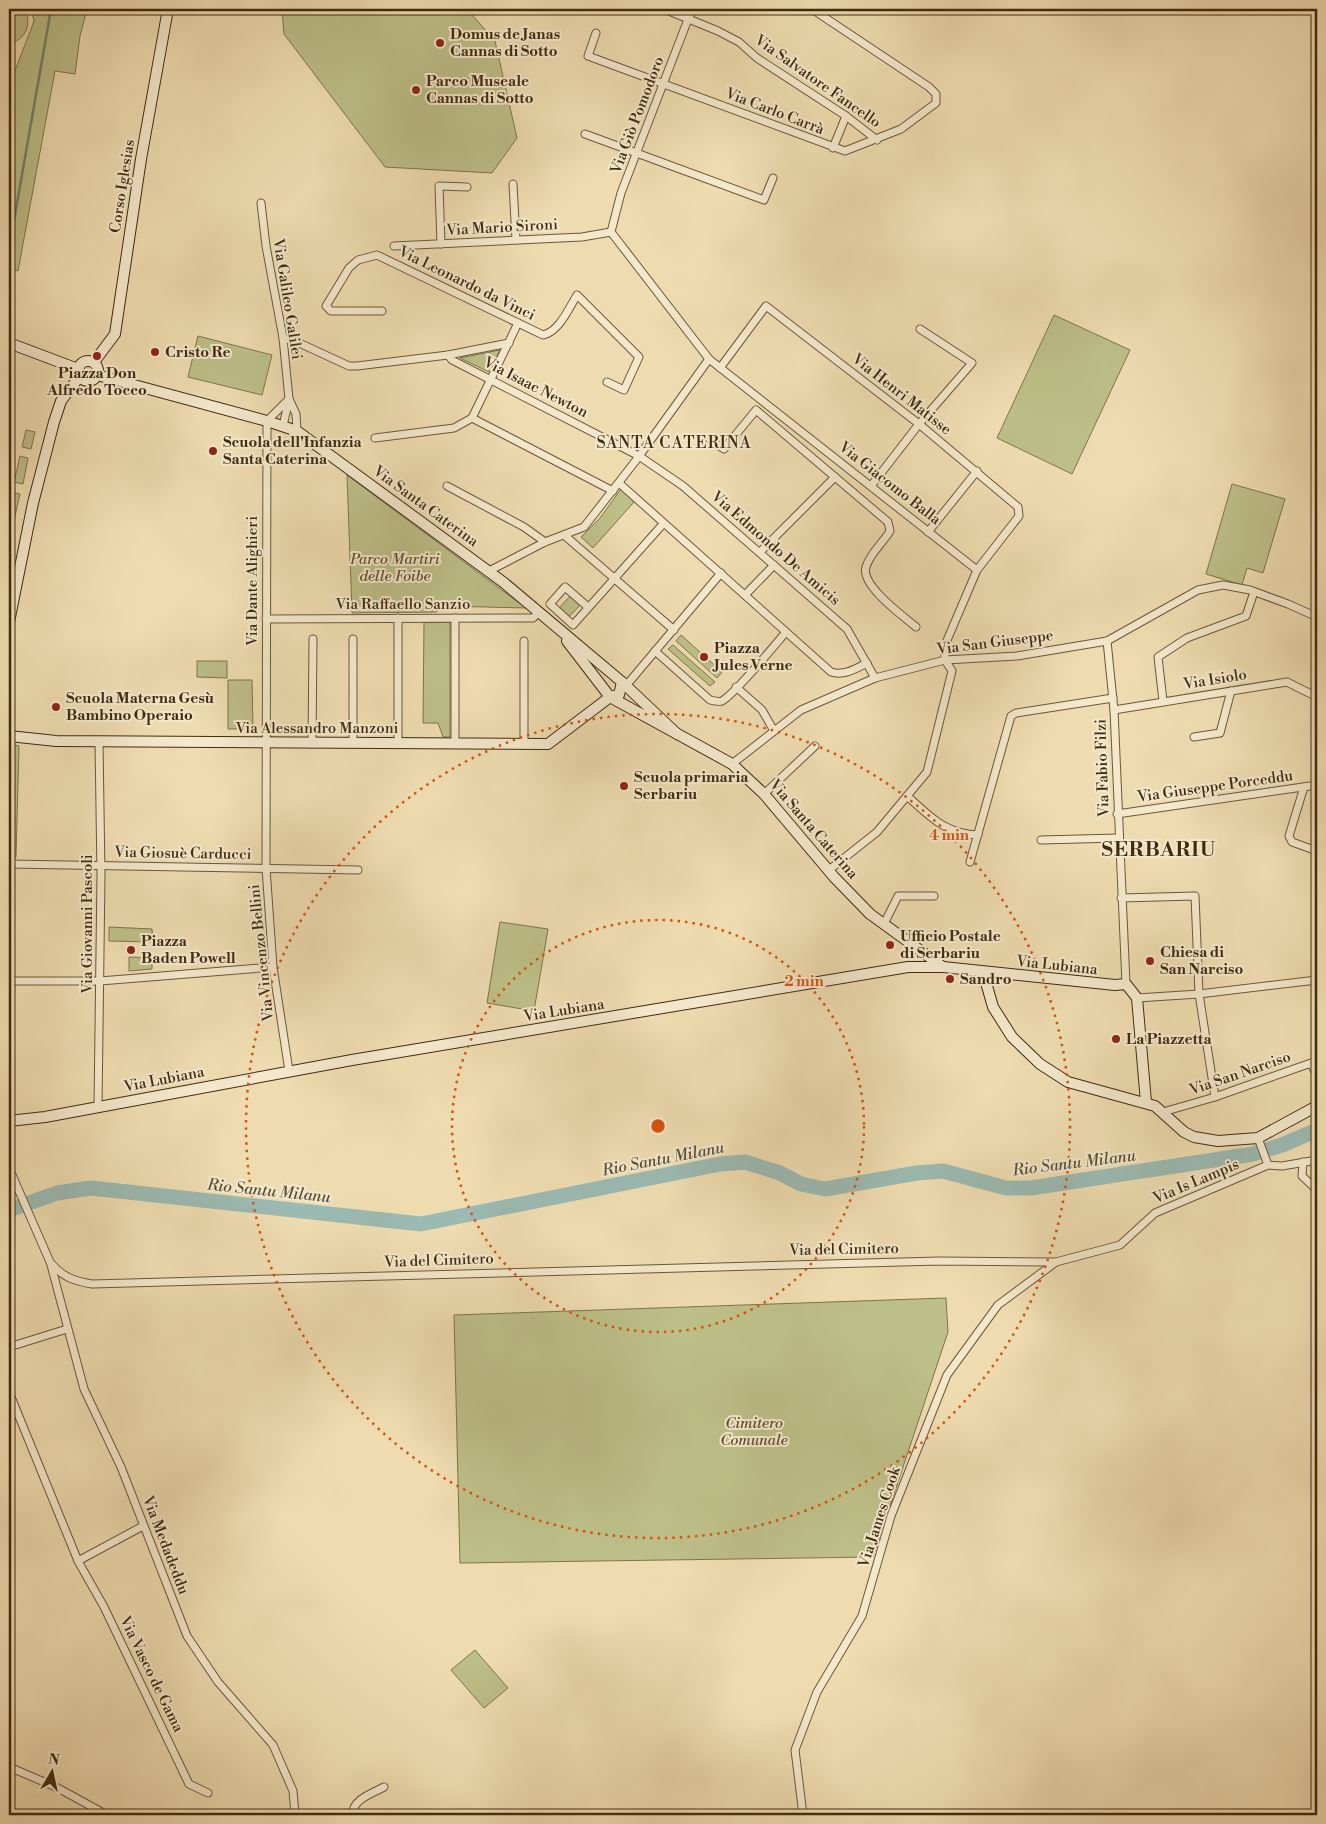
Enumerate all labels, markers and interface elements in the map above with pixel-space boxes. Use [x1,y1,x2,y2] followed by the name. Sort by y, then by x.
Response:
[450,25,560,61] place label: Domus de Janas Cannas di Sotto
[750,30,884,132] street label: Via Salvatore Fancello
[434,37,446,49] marker: Domus de Janas Cannas di Sotto
[606,54,669,177] street label: Via Giò Pomodoro
[426,72,534,108] place label: Parco Museale Cannas di Sotto
[410,84,422,96] marker: Parco Museale Cannas di Sotto
[722,84,827,139] street label: Via Carlo Carrà
[106,138,139,234] street label: Corso Iglesias
[445,215,558,240] street label: Via Mario Sironi
[268,236,306,361] street label: Via Galileo Galilei
[394,242,538,325] street label: Via Leonardo da Vinci
[165,343,230,362] place label: Cristo Re
[149,346,161,358] marker: Cristo Re
[848,349,955,439] street label: Via Henri Matisse
[91,350,103,362] marker: Piazza Don Alfredo Tocco
[479,352,591,422] street label: Via Isaac Newton
[46,364,147,400] place label: Piazza Don Alfredo Tocco
[223,433,362,469] place label: Scuola dell'Infanzia Santa Caterina
[596,433,752,453] district label: SANTA CATERINA
[834,437,945,529] street label: Via Giacomo Balla
[207,445,219,457] marker: Scuola dell'Infanzia Santa Caterina
[368,461,483,551] street label: Via Santa Caterina
[707,487,844,610] street label: Via Edmondo De Amicis
[243,516,262,647] street label: Via Dante Alighieri
[349,550,440,586] park label: Parco Martiri delle Foibe
[335,595,470,614] street label: Via Raffaello Sanzio
[935,626,1054,659] street label: Via San Giuseppe
[712,639,793,675] place label: Piazza Jules Verne
[698,651,710,663] marker: Piazza Jules Verne
[1181,665,1248,694] street label: Via Isiolo
[66,689,215,725] place label: Scuola Materna Gesù Bambino Operaio
[50,701,62,713] marker: Scuola Materna Gesù Bambino Operaio
[234,719,399,738] street label: Via Alessandro Manzoni
[1091,719,1114,818] street label: Via Fabio Filzi
[1135,766,1295,807] street label: Via Giuseppe Porceddu
[634,768,749,804] place label: Scuola primaria Serbariu
[765,775,862,883] street label: Via Santa Caterina
[618,780,630,792] marker: Scuola primaria Serbariu
[929,826,970,845] text: 4 min
[1102,838,1216,863] district label: SERBARIU
[113,843,252,864] street label: Via Giosuè Carducci
[78,854,97,995] street label: Via Giovanni Pascoli
[245,883,278,1024] street label: Via Vincenzo Bellini
[900,927,1001,963] place label: Ufficio Postale di Serbariu
[141,932,236,968] place label: Piazza Baden Powell
[884,939,896,951] marker: Ufficio Postale di Serbariu
[1160,943,1243,979] place label: Chiesa di San Narciso
[125,944,137,956] marker: Piazza Baden Powell
[1014,952,1099,979] street label: Via Lubiana
[1144,955,1156,967] marker: Chiesa di San Narciso
[960,970,1012,989] place label: Sandro
[784,972,824,991] text: 2 min
[944,973,956,985] marker: Sandro
[521,995,606,1026] street label: Via Lubiana
[1126,1030,1213,1049] place label: La Piazzetta
[1110,1033,1122,1045] marker: La Piazzetta
[1186,1047,1293,1100] street label: Via San Narciso
[121,1062,206,1097] street label: Via Lubiana
[649,1117,667,1135] centre of rings
[600,1137,727,1181] water label: Rio Santu Milanu
[1010,1145,1138,1181] water label: Rio Santu Milanu
[1149,1155,1242,1208] street label: Via Is Lampis
[205,1174,332,1208] water label: Rio Santu Milanu
[788,1239,899,1260] street label: Via del Cimitero
[383,1249,494,1272] street label: Via del Cimitero
[720,1414,788,1450] park label: Cimitero Comunale
[854,1463,905,1571] street label: Via James Cook
[138,1492,193,1598] street label: Via Medadeddu
[115,1612,188,1736] street label: Via Vasco de Gama
[28,1746,78,1796] north arrow
[47,1750,61,1770] text: N

